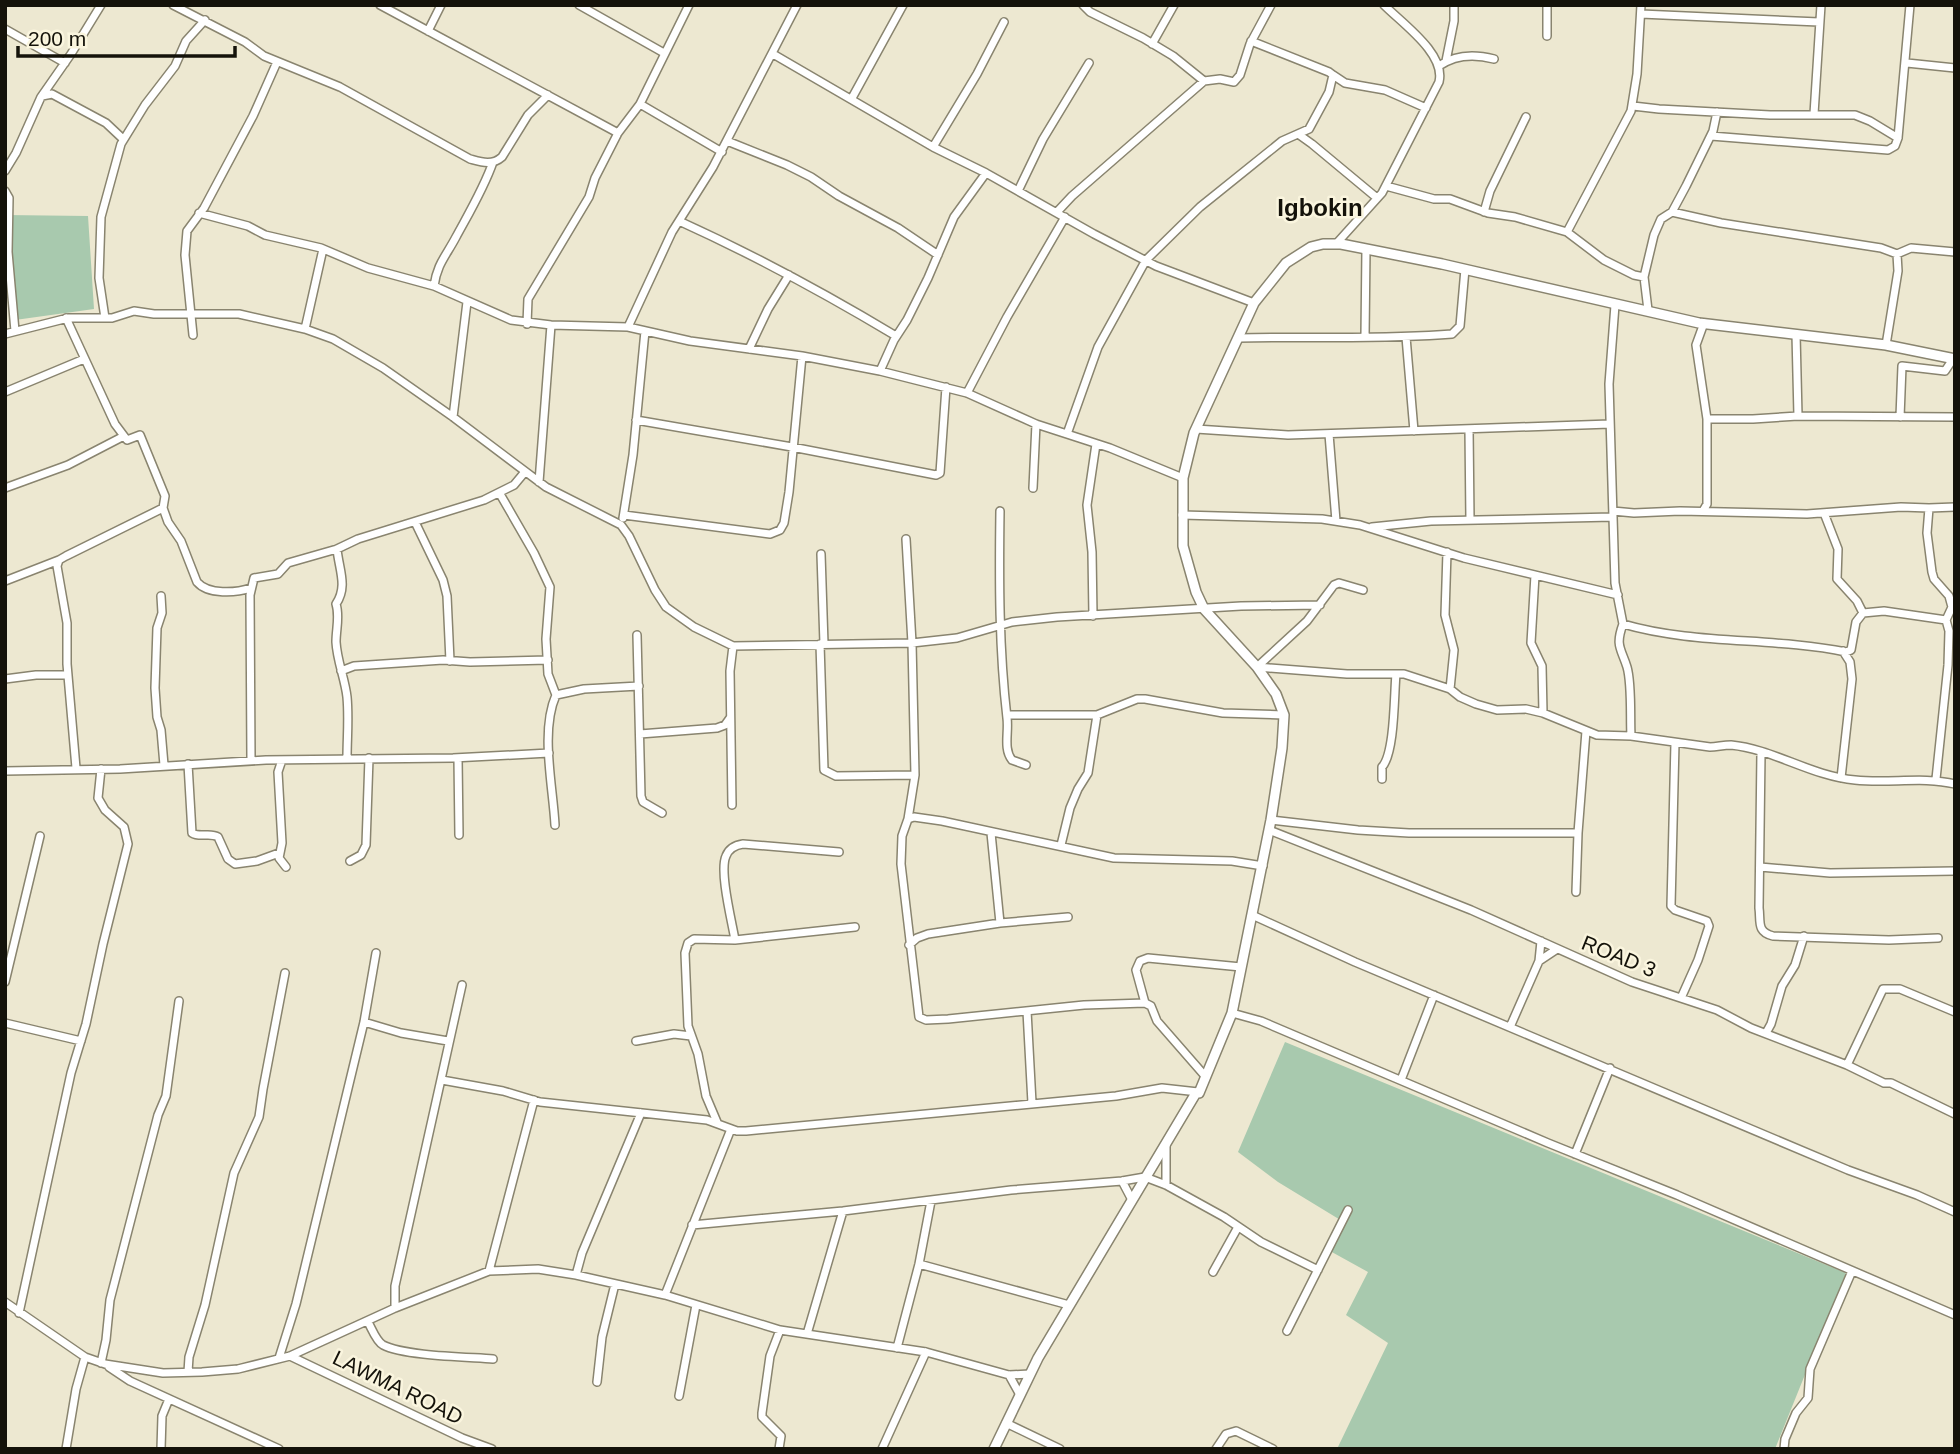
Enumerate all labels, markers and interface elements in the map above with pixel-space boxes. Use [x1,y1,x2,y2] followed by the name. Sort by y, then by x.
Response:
[18,14,234,58] scale bar
[28,27,86,50] text: 200 m
[1277,194,1363,221] district label: Igbokin
[1578,931,1660,981] street label: ROAD 3
[329,1346,467,1428] street label: LAWMA ROAD

